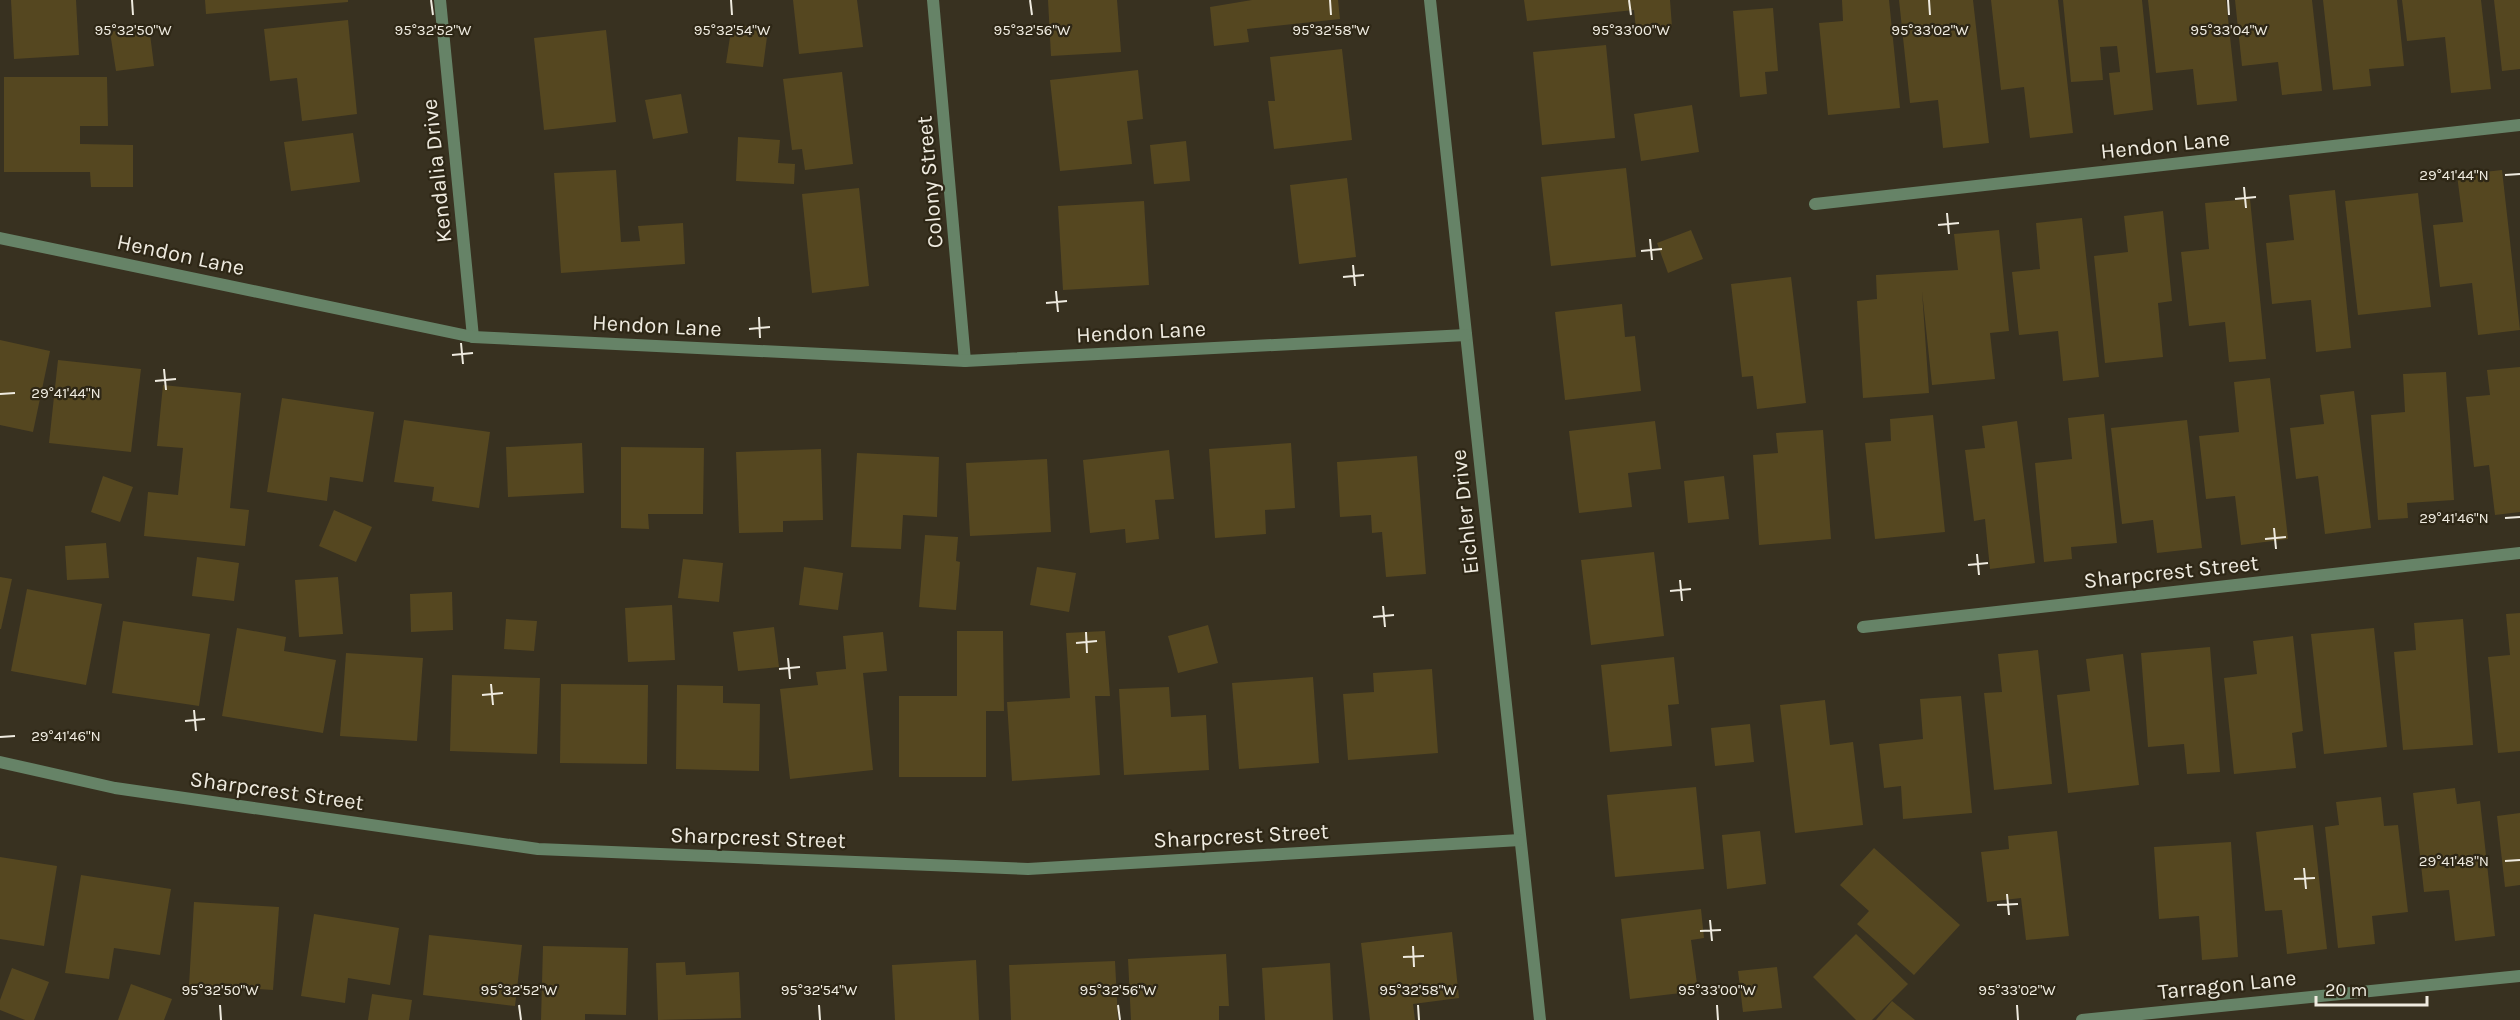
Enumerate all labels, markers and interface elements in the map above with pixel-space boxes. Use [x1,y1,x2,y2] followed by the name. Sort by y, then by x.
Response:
[94,21,172,39] text: 95°32'50"W
[395,21,472,39] text: 95°32'52"W
[694,21,771,39] text: 95°32'54"W
[994,21,1071,39] text: 95°32'56"W
[1292,21,1370,39] text: 95°32'58"W
[1592,21,1670,39] text: 95°33'00"W
[1891,21,1969,39] text: 95°33'02"W
[2190,21,2268,39] text: 95°33'04"W
[417,98,457,244] street label: Kendalia Drive
[911,115,949,249] street label: Colony Street
[2099,125,2231,165] street label: Hendon Lane
[2419,166,2489,184] text: 29°41'44"N
[115,229,247,281] street label: Hendon Lane
[591,310,722,342] street label: Hendon Lane
[1076,316,1207,348] street label: Hendon Lane
[31,384,101,402] text: 29°41'44"N
[1446,448,1484,576] street label: Eichler Drive
[2419,509,2489,527] text: 29°41'46"N
[2082,550,2260,594] street label: Sharpcrest Street
[31,727,101,745] text: 29°41'46"N
[188,766,366,816] street label: Sharpcrest Street
[1153,818,1329,854] street label: Sharpcrest Street
[670,822,846,854] street label: Sharpcrest Street
[2419,852,2489,870] text: 29°41'48"N
[2157,965,2298,1005] street label: Tarragon Lane
[2316,969,2427,1007] scale bar
[2325,979,2367,1001] text: 20 m
[181,981,259,999] text: 95°32'50"W
[481,981,558,999] text: 95°32'52"W
[781,981,858,999] text: 95°32'54"W
[1080,981,1157,999] text: 95°32'56"W
[1379,981,1457,999] text: 95°32'58"W
[1678,981,1756,999] text: 95°33'00"W
[1978,981,2056,999] text: 95°33'02"W

